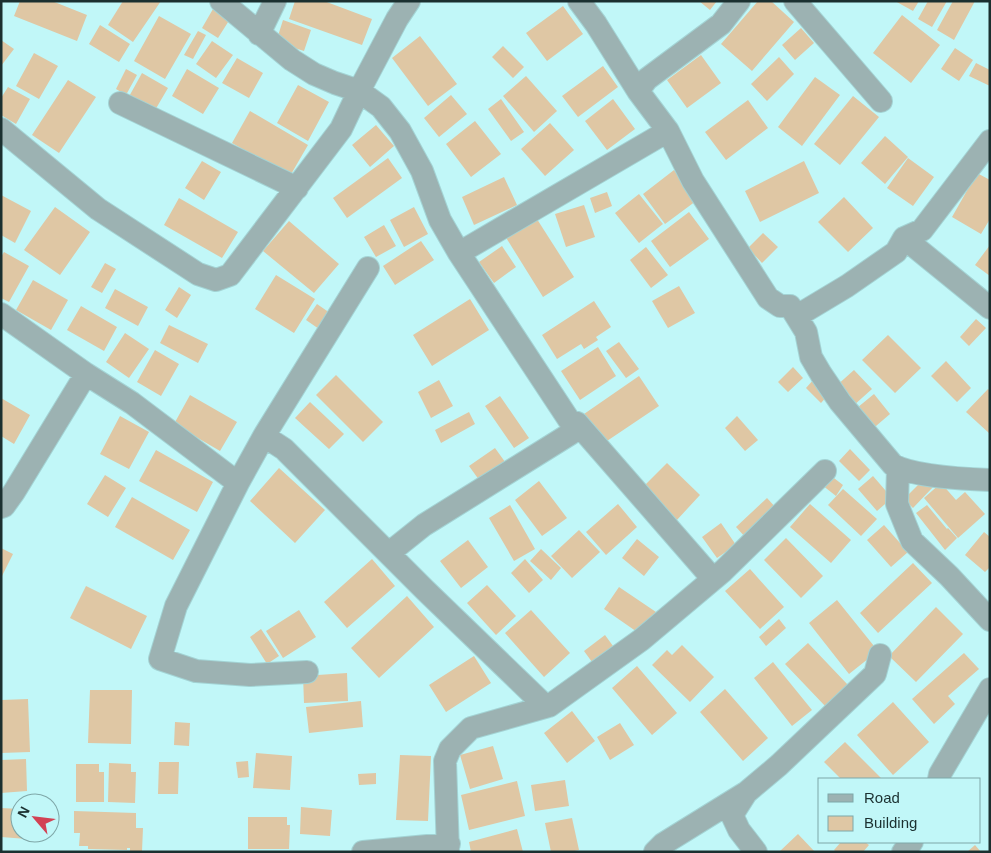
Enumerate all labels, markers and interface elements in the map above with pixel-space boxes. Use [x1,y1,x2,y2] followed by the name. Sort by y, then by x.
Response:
[818,778,981,843] legend
[864,789,900,806] text: Road
[10,793,60,843] north arrow
[14,804,33,820] text: N
[864,814,917,831] text: Building

